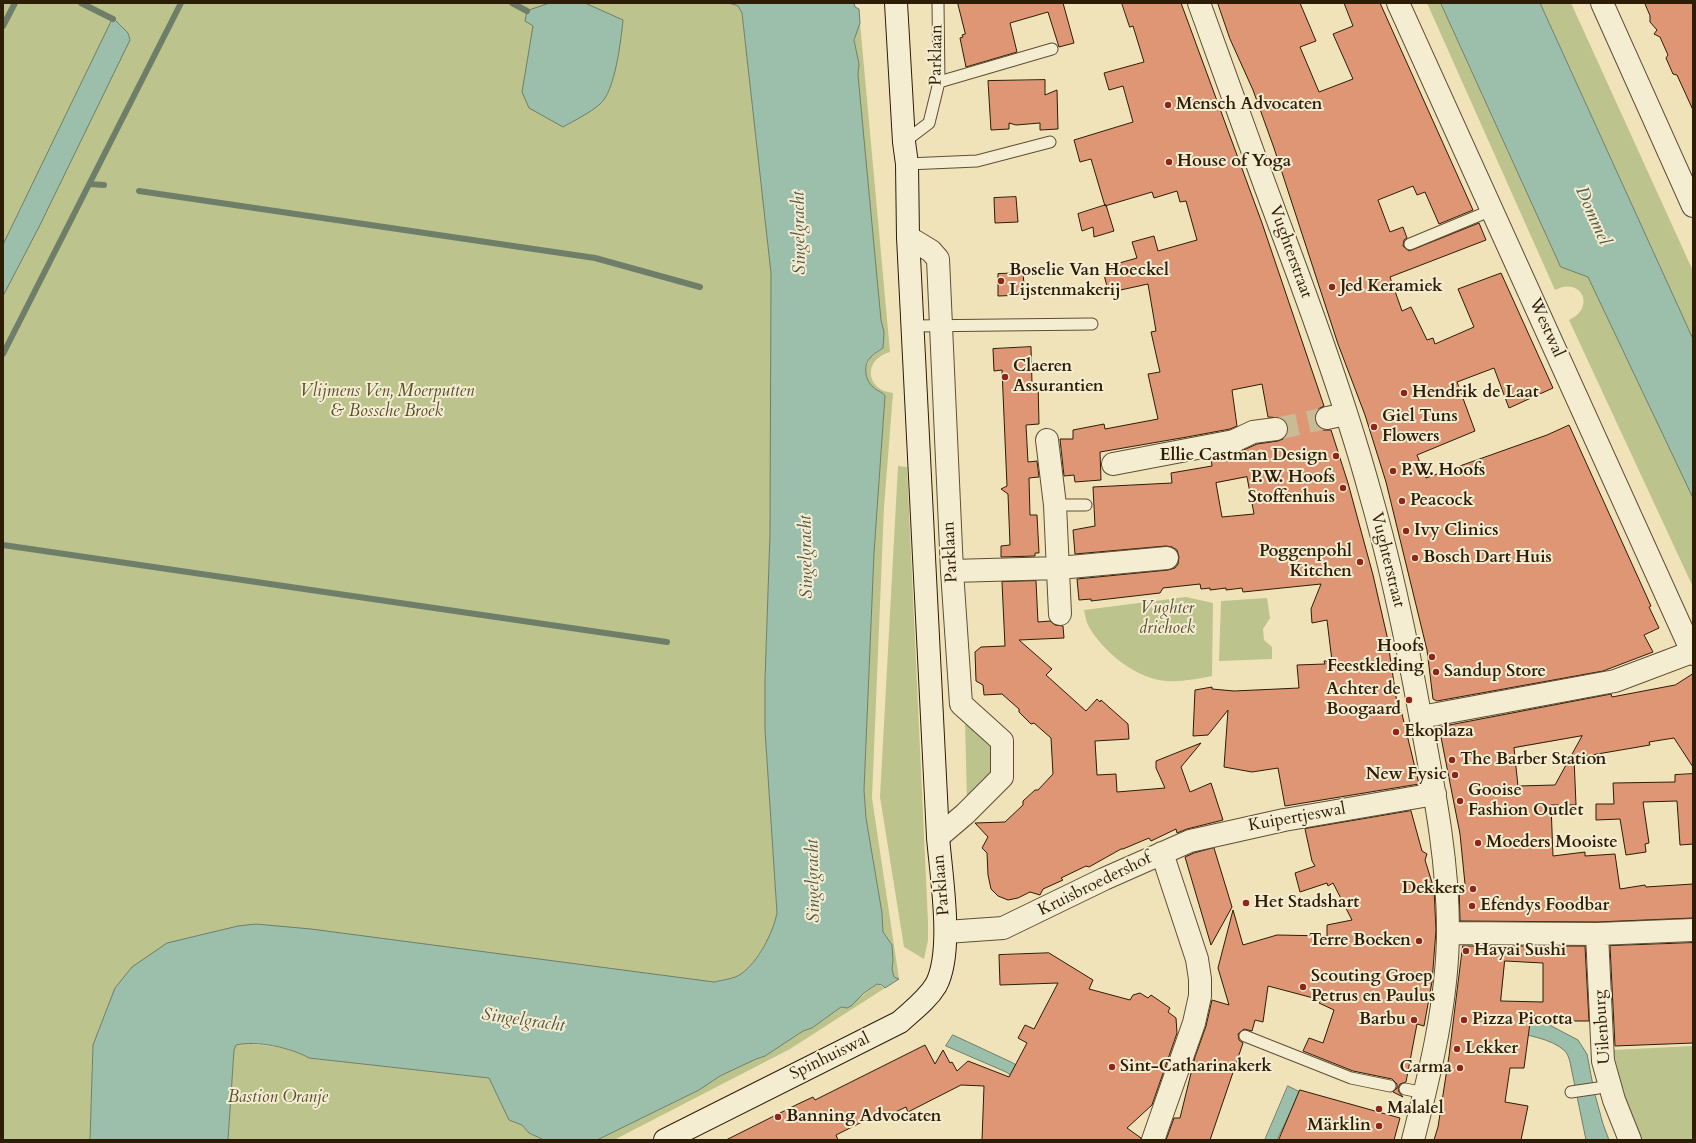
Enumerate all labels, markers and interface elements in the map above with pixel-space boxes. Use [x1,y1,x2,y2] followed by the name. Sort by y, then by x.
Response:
[926,24,948,86] street label: Parklaan
[1176,95,1322,115] place label: Mensch Advocaten
[1163,100,1173,110] marker: Mensch Advocaten
[1177,152,1291,172] place label: House of Yoga
[1164,157,1174,167] marker: House of Yoga
[1570,183,1614,249] water label: Dommel
[788,191,812,275] water label: Singelgracht
[1264,203,1316,301] street label: Vughterstraat
[1009,261,1169,301] place label: Boselie Van Hoeckel Lijstenmakerij
[996,276,1006,286] marker: Boselie Van Hoeckel Lijstenmakerij
[1340,277,1443,297] place label: Jed Keramiek
[1327,282,1337,292] marker: Jed Keramiek
[1524,295,1568,361] street label: Westwal
[1013,357,1104,397] place label: Claeren Assurantien
[1000,372,1010,382] marker: Claeren Assurantien
[300,382,474,422] park label: Vlijmens Ven, Moerputten & Bossche Broek
[1412,383,1539,403] place label: Hendrik de Laat
[1399,388,1409,398] marker: Hendrik de Laat
[1382,407,1458,447] place label: Giel Tuns Flowers
[1369,422,1379,432] marker: Giel Tuns Flowers
[1160,446,1328,466] place label: Ellie Castman Design
[1331,451,1341,461] marker: Ellie Castman Design
[1401,461,1485,481] place label: P.W. Hoofs
[1388,466,1398,476] marker: P.W. Hoofs
[1248,468,1335,508] place label: P.W. Hoofs Stoffenhuis
[1338,483,1348,493] marker: P.W. Hoofs Stoffenhuis
[1410,491,1473,511] place label: Peacock
[1397,496,1407,506] marker: Peacock
[1365,510,1409,610] street label: Vughterstraat
[795,515,819,599] water label: Singelgracht
[939,521,963,583] street label: Parklaan
[1414,521,1499,541] place label: Ivy Clinics
[1401,526,1411,536] marker: Ivy Clinics
[1259,542,1352,582] place label: Poggenpohl Kitchen
[1423,548,1552,568] place label: Bosch Dart Huis
[1410,553,1420,563] marker: Bosch Dart Huis
[1355,557,1365,567] marker: Poggenpohl Kitchen
[1139,599,1195,639] park label: Vughter driehoek
[1327,637,1424,677] place label: Hoofs Feestkleding
[1427,652,1437,662] marker: Hoofs Feestkleding
[1444,662,1546,682] place label: Sandup Store
[1431,667,1441,677] marker: Sandup Store
[1326,680,1401,720] place label: Achter de Boogaard
[1404,695,1414,705] marker: Achter de Boogaard
[1404,722,1474,742] place label: Ekoplaza
[1391,727,1401,737] marker: Ekoplaza
[1460,750,1606,770] place label: The Barber Station
[1447,755,1457,765] marker: The Barber Station
[1366,765,1447,785] place label: New Fysic
[1450,770,1460,780] marker: New Fysic
[1468,781,1583,821] place label: Gooise Fashion Outlet
[1455,796,1465,806] marker: Gooise Fashion Outlet
[1247,799,1347,837] street label: Kuipertjeswal
[1486,833,1618,853] place label: Moeders Mooiste
[1473,838,1483,848] marker: Moeders Mooiste
[802,839,826,923] water label: Singelgracht
[1035,849,1155,921] street label: Kruisbroedershof
[929,854,955,916] street label: Parklaan
[1402,879,1465,899] place label: Dekkers
[1468,884,1478,894] marker: Dekkers
[1254,893,1359,913] place label: Het Stadshart
[1480,896,1609,916] place label: Efendys Foodbar
[1241,898,1251,908] marker: Het Stadshart
[1467,901,1477,911] marker: Efendys Foodbar
[1309,931,1411,951] place label: Terre Boeken
[1414,936,1424,946] marker: Terre Boeken
[1474,941,1566,961] place label: Hayai Sushi
[1461,946,1471,956] marker: Hayai Sushi
[1311,967,1435,1007] place label: Scouting Groep Petrus en Paulus
[1298,982,1308,992] marker: Scouting Groep Petrus en Paulus
[1590,989,1616,1065] street label: Uilenburg
[480,1004,566,1038] water label: Singelgracht
[1359,1010,1406,1030] place label: Barbu
[1472,1010,1573,1030] place label: Pizza Picotta
[1409,1015,1419,1025] marker: Barbu
[1459,1015,1469,1025] marker: Pizza Picotta
[787,1029,873,1085] street label: Spinhuiswal
[1465,1039,1518,1059] place label: Lekker
[1452,1044,1462,1054] marker: Lekker
[1120,1057,1272,1077] place label: Sint-Catharinakerk
[1399,1058,1452,1078] place label: Carma
[1107,1062,1117,1072] marker: Sint-Catharinakerk
[1455,1063,1465,1073] marker: Carma
[228,1088,328,1108] park label: Bastion Oranje
[1387,1099,1444,1119] place label: Malalel
[1374,1104,1384,1114] marker: Malalel
[786,1107,941,1127] place label: Banning Advocaten
[773,1112,783,1122] marker: Banning Advocaten
[1307,1116,1371,1136] place label: Märklin
[1374,1121,1384,1131] marker: Märklin

